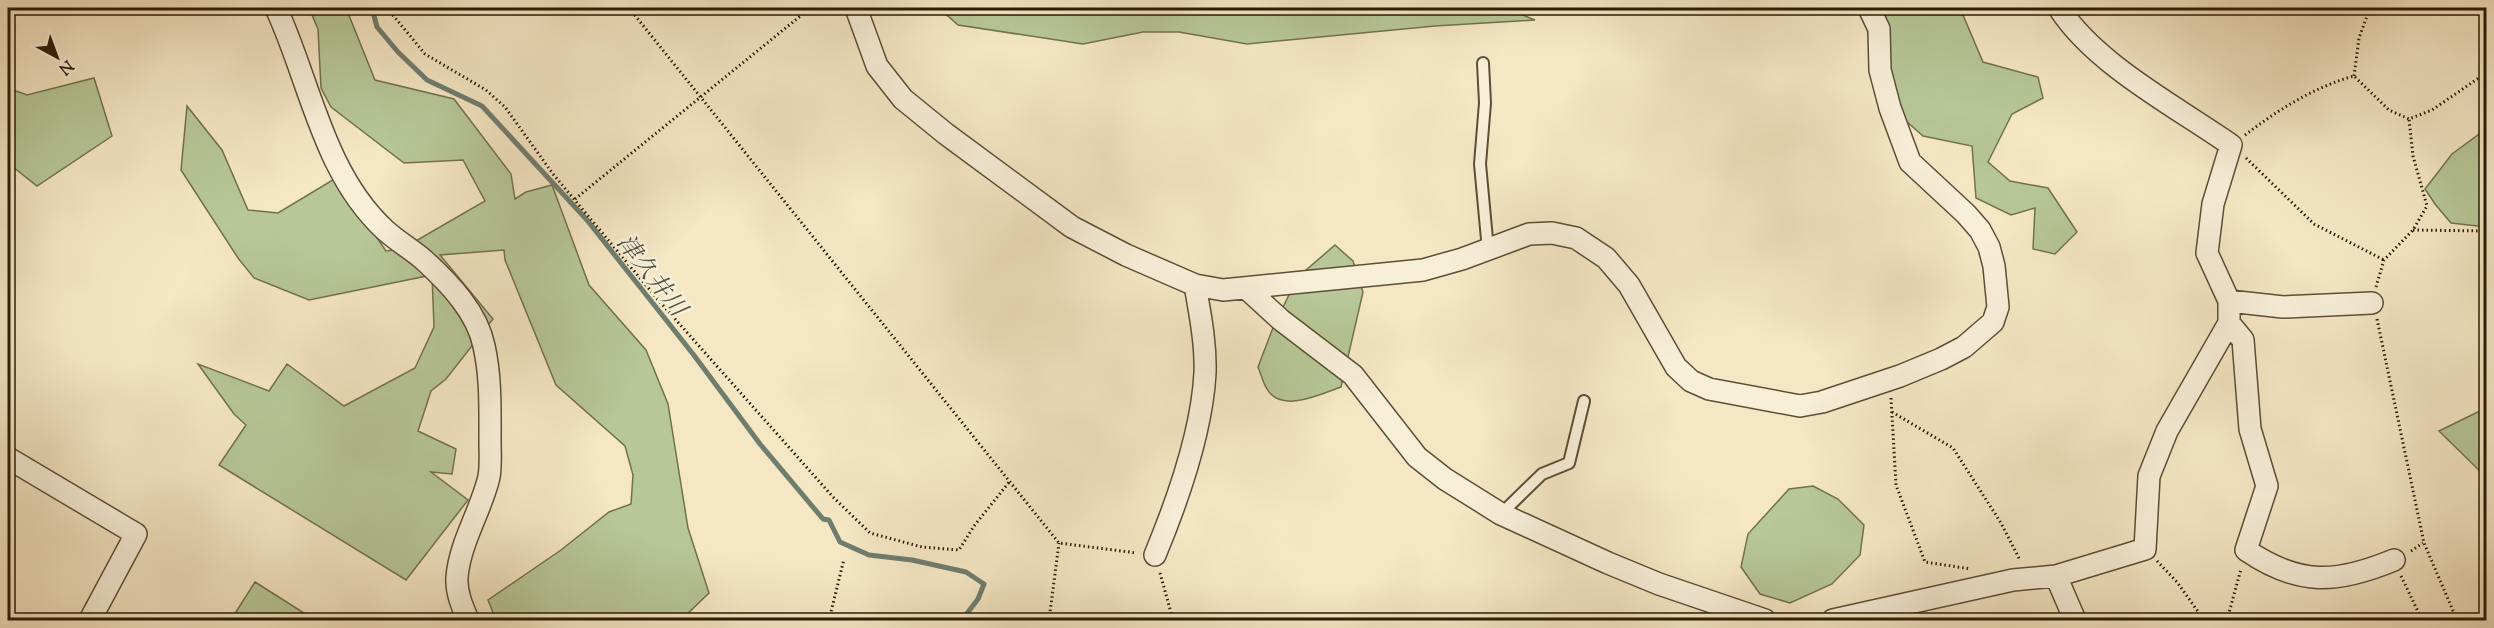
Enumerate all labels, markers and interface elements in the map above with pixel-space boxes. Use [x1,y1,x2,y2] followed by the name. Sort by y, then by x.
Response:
[27,27,87,87] north arrow
[53,54,78,79] text: N
[607,228,695,327] water label: 津久井川

